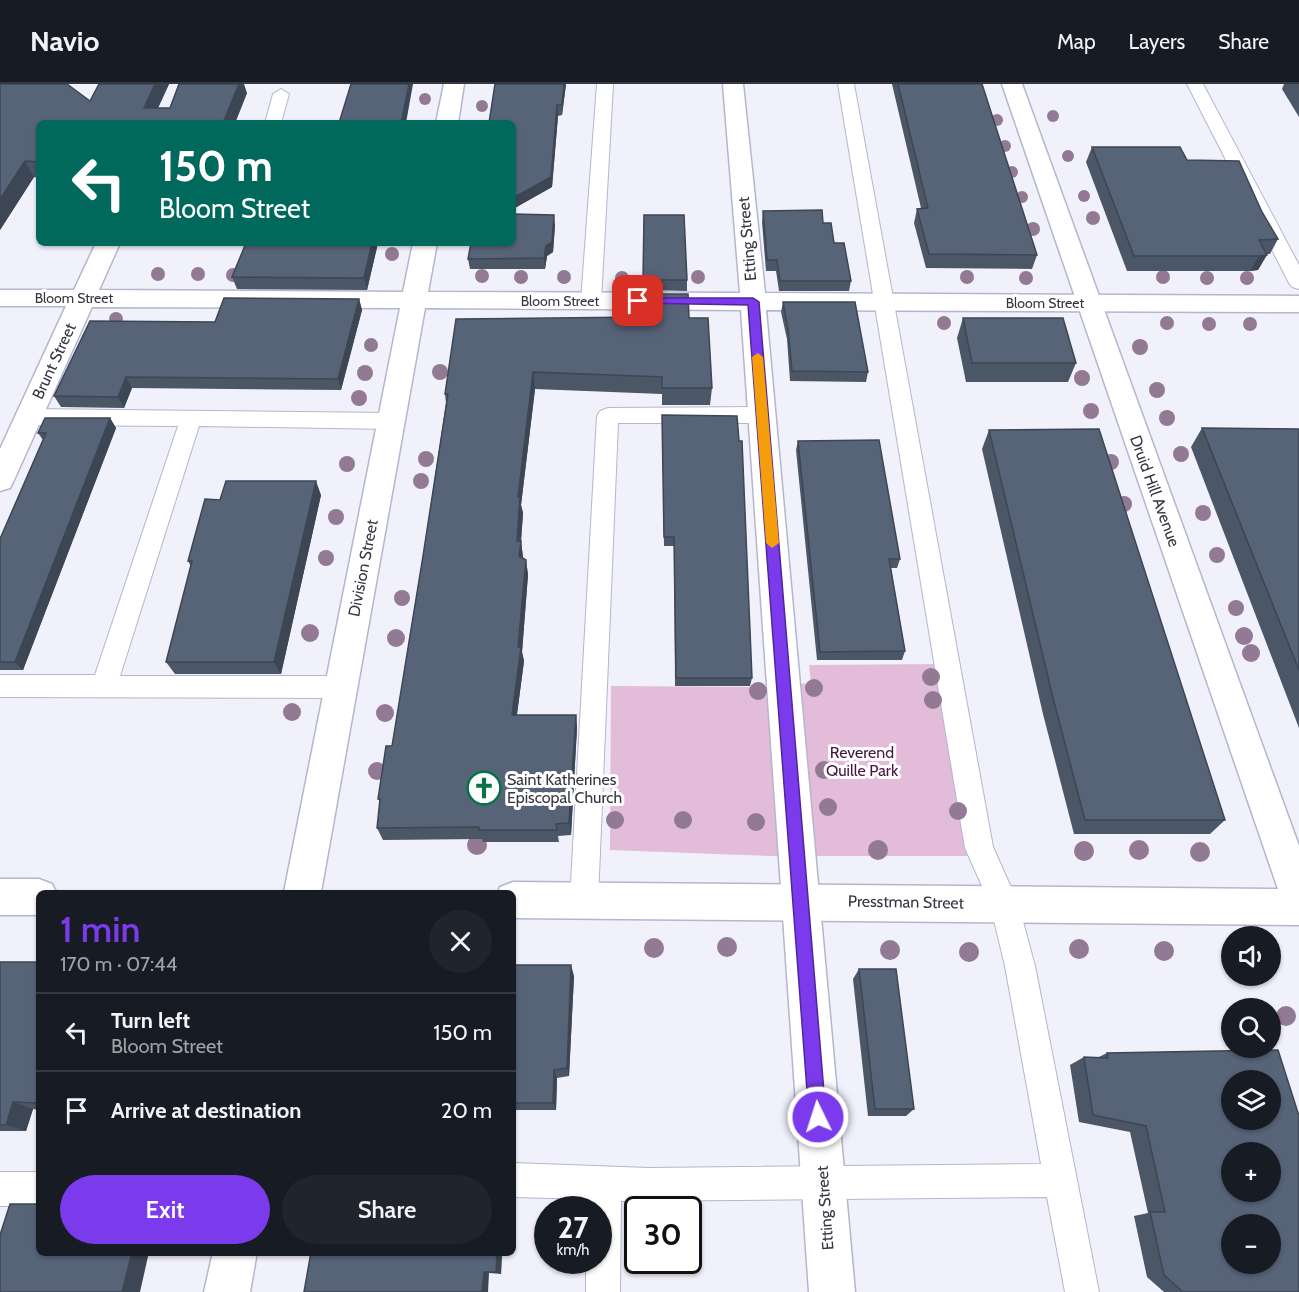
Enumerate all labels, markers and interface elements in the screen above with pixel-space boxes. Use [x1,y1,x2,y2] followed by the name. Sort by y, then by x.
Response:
[30,24,100,58] text: Navio
[1057,29,1096,54] text: Map
[1129,29,1185,54] text: Layers
[1218,29,1269,54] text: Share
[159,140,273,192] text: 150 m
[60,144,138,222] icon: left
[159,192,310,225] text: Bloom Street
[734,196,760,282] street label: Etting Street
[612,275,663,326] pin
[621,284,654,317] icon: arrive
[35,289,113,307] street label: Bloom Street
[521,292,599,310] street label: Bloom Street
[1006,294,1084,312] street label: Bloom Street
[28,319,80,402] street label: Brunt Street
[1126,433,1184,549] street label: Druid Hill Avenue
[344,517,382,618] street label: Division Street
[826,743,899,780] park label: Reverend Quille Park
[466,770,502,806] church icon: Saint Katherines Episcopal Church
[507,770,622,807] place label: Saint Katherines Episcopal Church
[848,891,965,913] street label: Presstman Street
[60,907,140,951] text: 1 min
[429,910,492,973] button: close
[1221,926,1281,1274] map controls
[1221,926,1281,986] button: sound
[60,952,177,976] text: 170 m · 07:44
[1221,998,1281,1058] button: search
[111,1007,190,1034] text: Turn left
[60,1016,93,1049] icon: left
[433,1019,492,1046] text: 150 m
[111,1034,223,1058] text: Bloom Street
[1221,1070,1281,1130] button: layers
[786,1085,850,1149] position arrow
[60,1094,93,1127] icon: arrive
[111,1097,301,1124] text: Arrive at destination
[441,1097,492,1124] text: 20 m
[1221,1142,1281,1202] button: +
[813,1165,837,1251] street label: Etting Street
[60,1175,270,1244] button: Exit
[282,1175,492,1244] button: Share
[624,1196,702,1274] speed limit sign: 30
[557,1209,589,1246] text: 27
[1221,1214,1281,1274] button: −
[557,1241,589,1259] text: km/h

